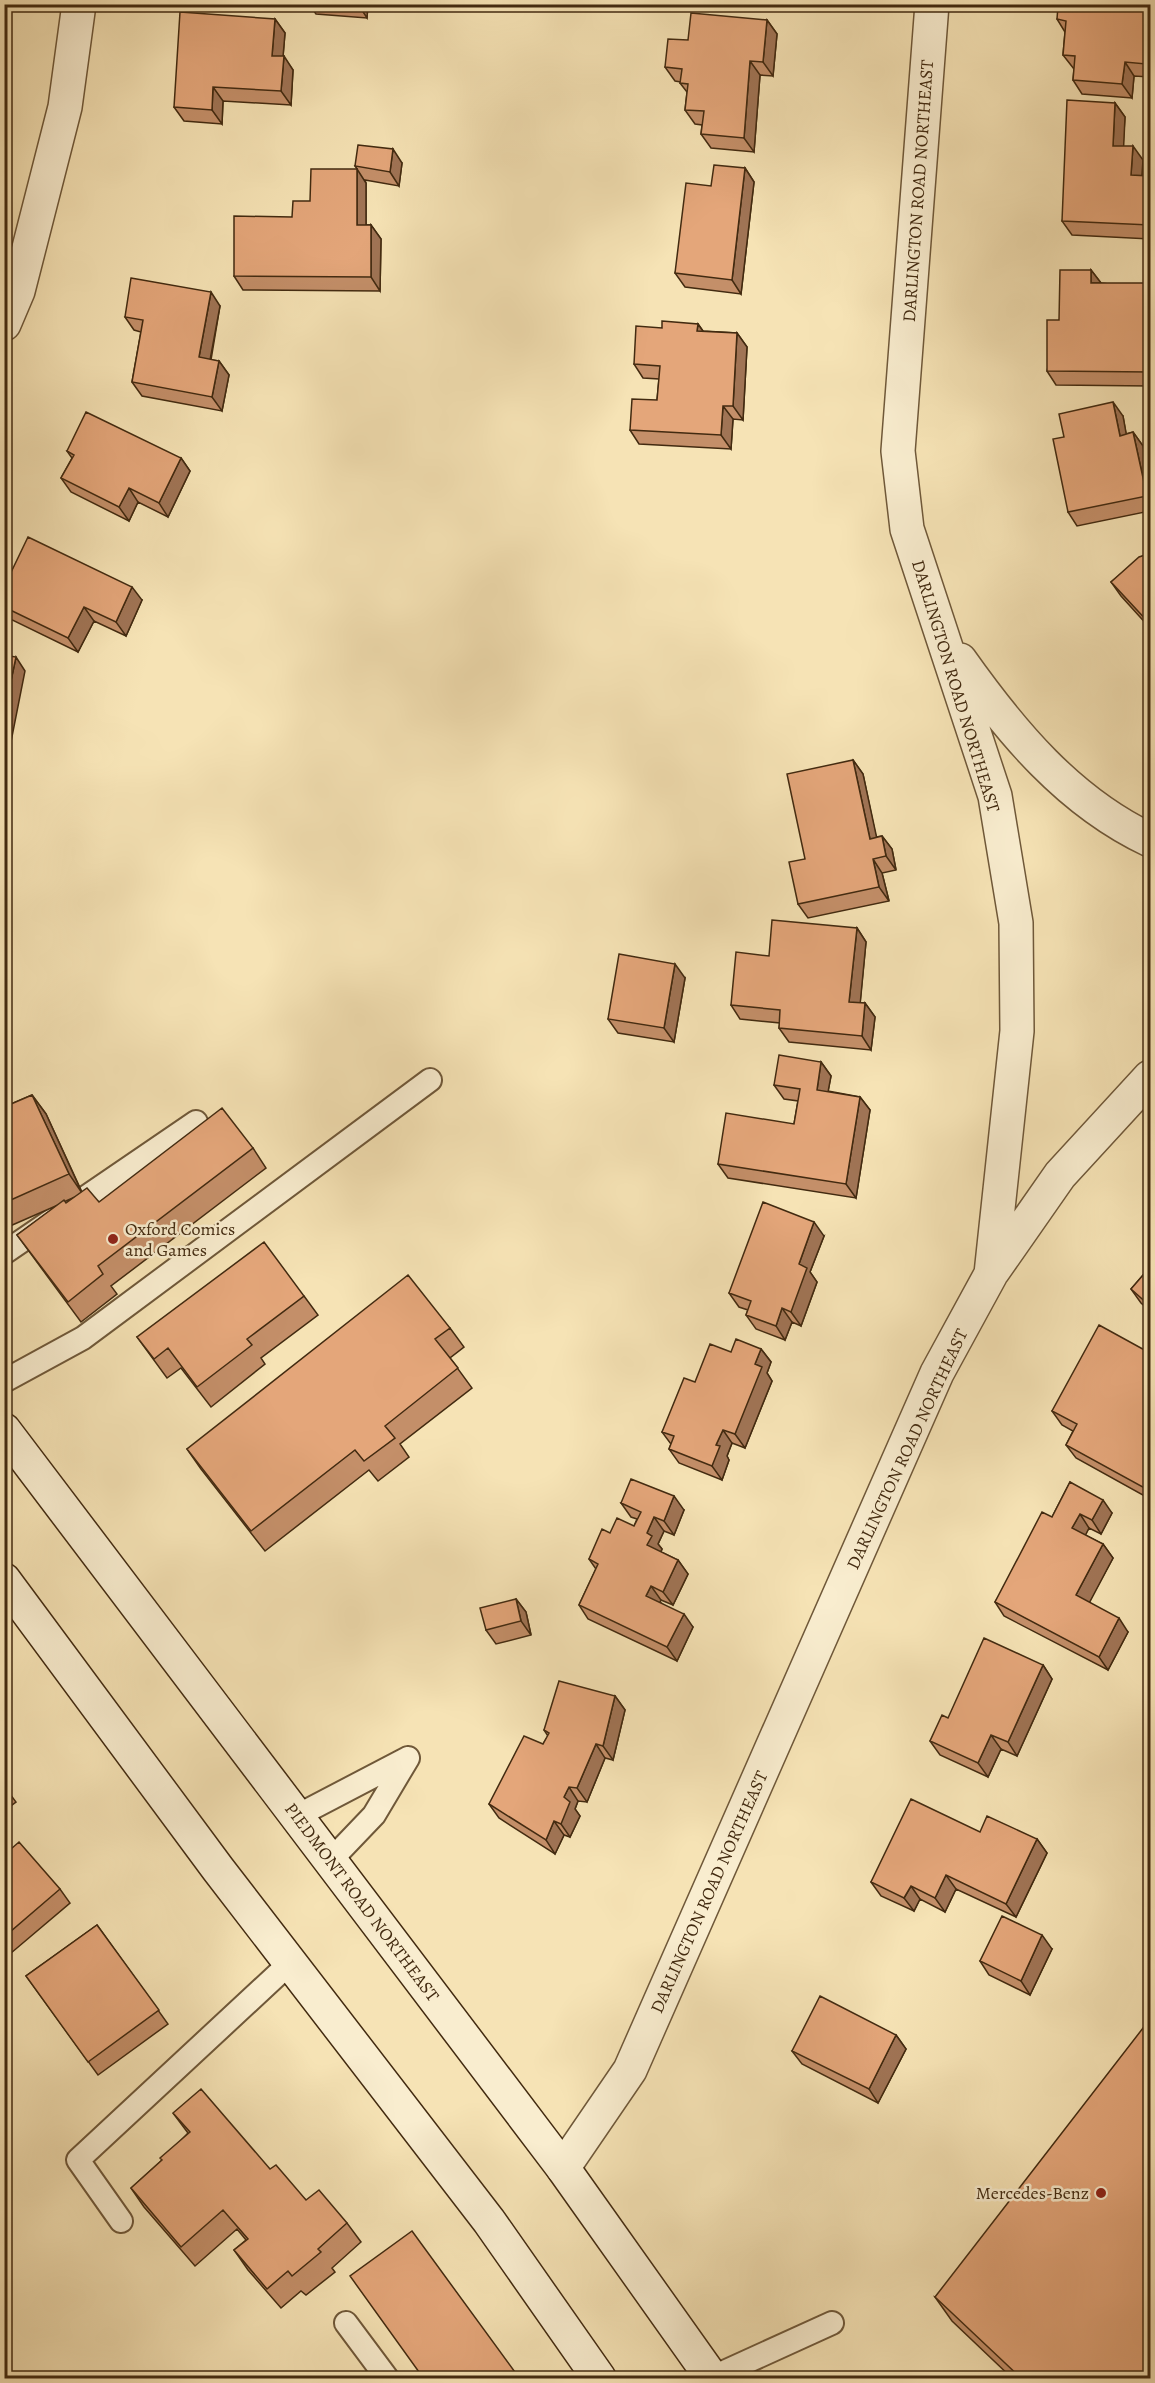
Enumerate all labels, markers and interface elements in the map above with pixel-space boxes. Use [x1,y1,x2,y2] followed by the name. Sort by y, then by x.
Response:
[897,59,939,323] street label: DARLINGTON ROAD NORTHEAST
[906,557,1006,815] street label: DARLINGTON ROAD NORTHEAST
[125,1217,235,1262] place label: Oxford Comics and Games
[106,1232,120,1246] marker: Oxford Comics and Games
[841,1325,973,1573] street label: DARLINGTON ROAD NORTHEAST
[645,1767,773,2017] street label: DARLINGTON ROAD NORTHEAST
[279,1798,445,2007] street label: PIEDMONT ROAD NORTHEAST
[976,2181,1089,2205] place label: Mercedes-Benz
[1094,2186,1108,2200] marker: Mercedes-Benz

